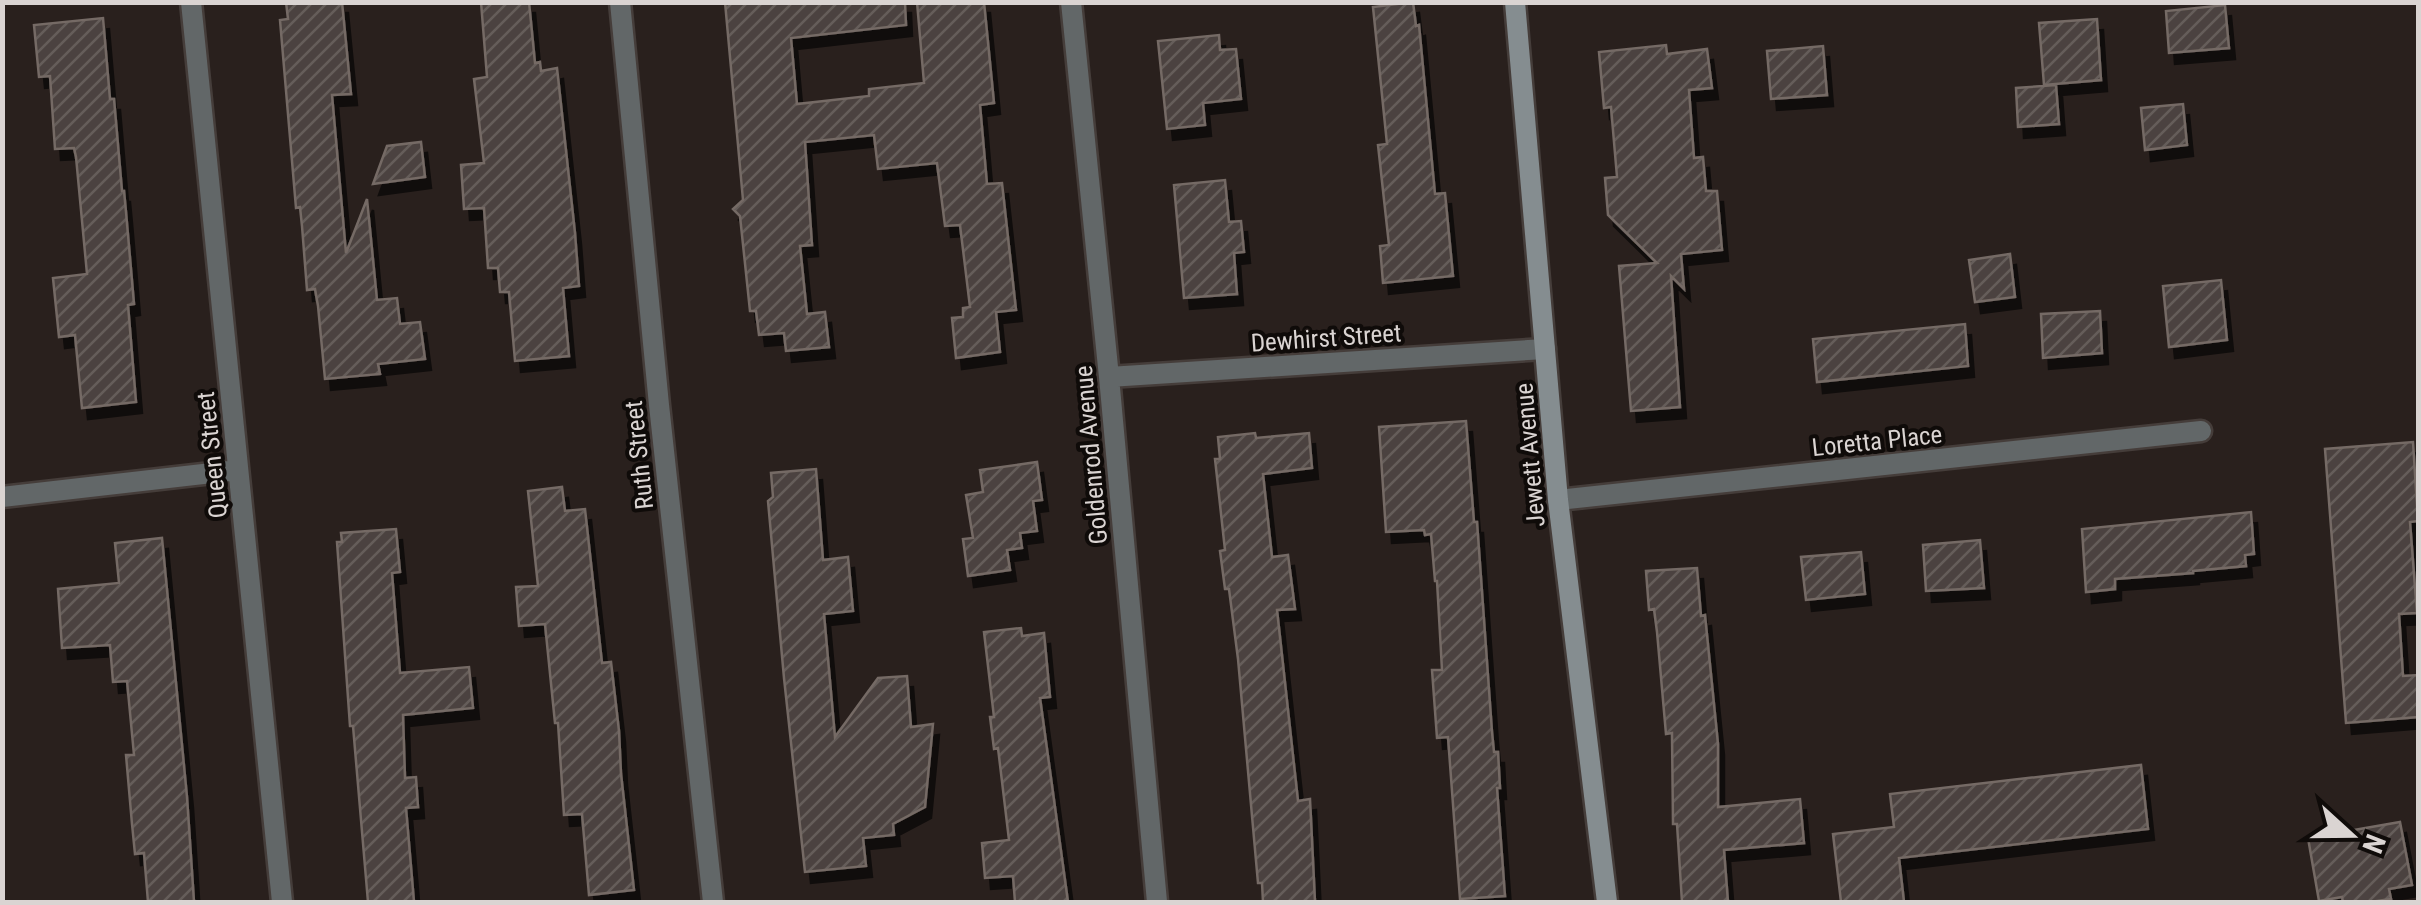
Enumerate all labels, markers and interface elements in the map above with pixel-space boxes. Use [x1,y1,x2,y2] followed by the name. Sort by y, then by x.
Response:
[1250,318,1402,358] street label: Dewhirst Street
[1069,364,1113,546] street label: Goldenrod Avenue
[1509,382,1551,528] street label: Jewett Avenue
[191,390,233,520] street label: Queen Street
[619,399,659,511] street label: Ruth Street
[1810,420,1944,462] street label: Loretta Place
[2301,785,2401,885] north arrow
[2355,830,2392,858] text: N

